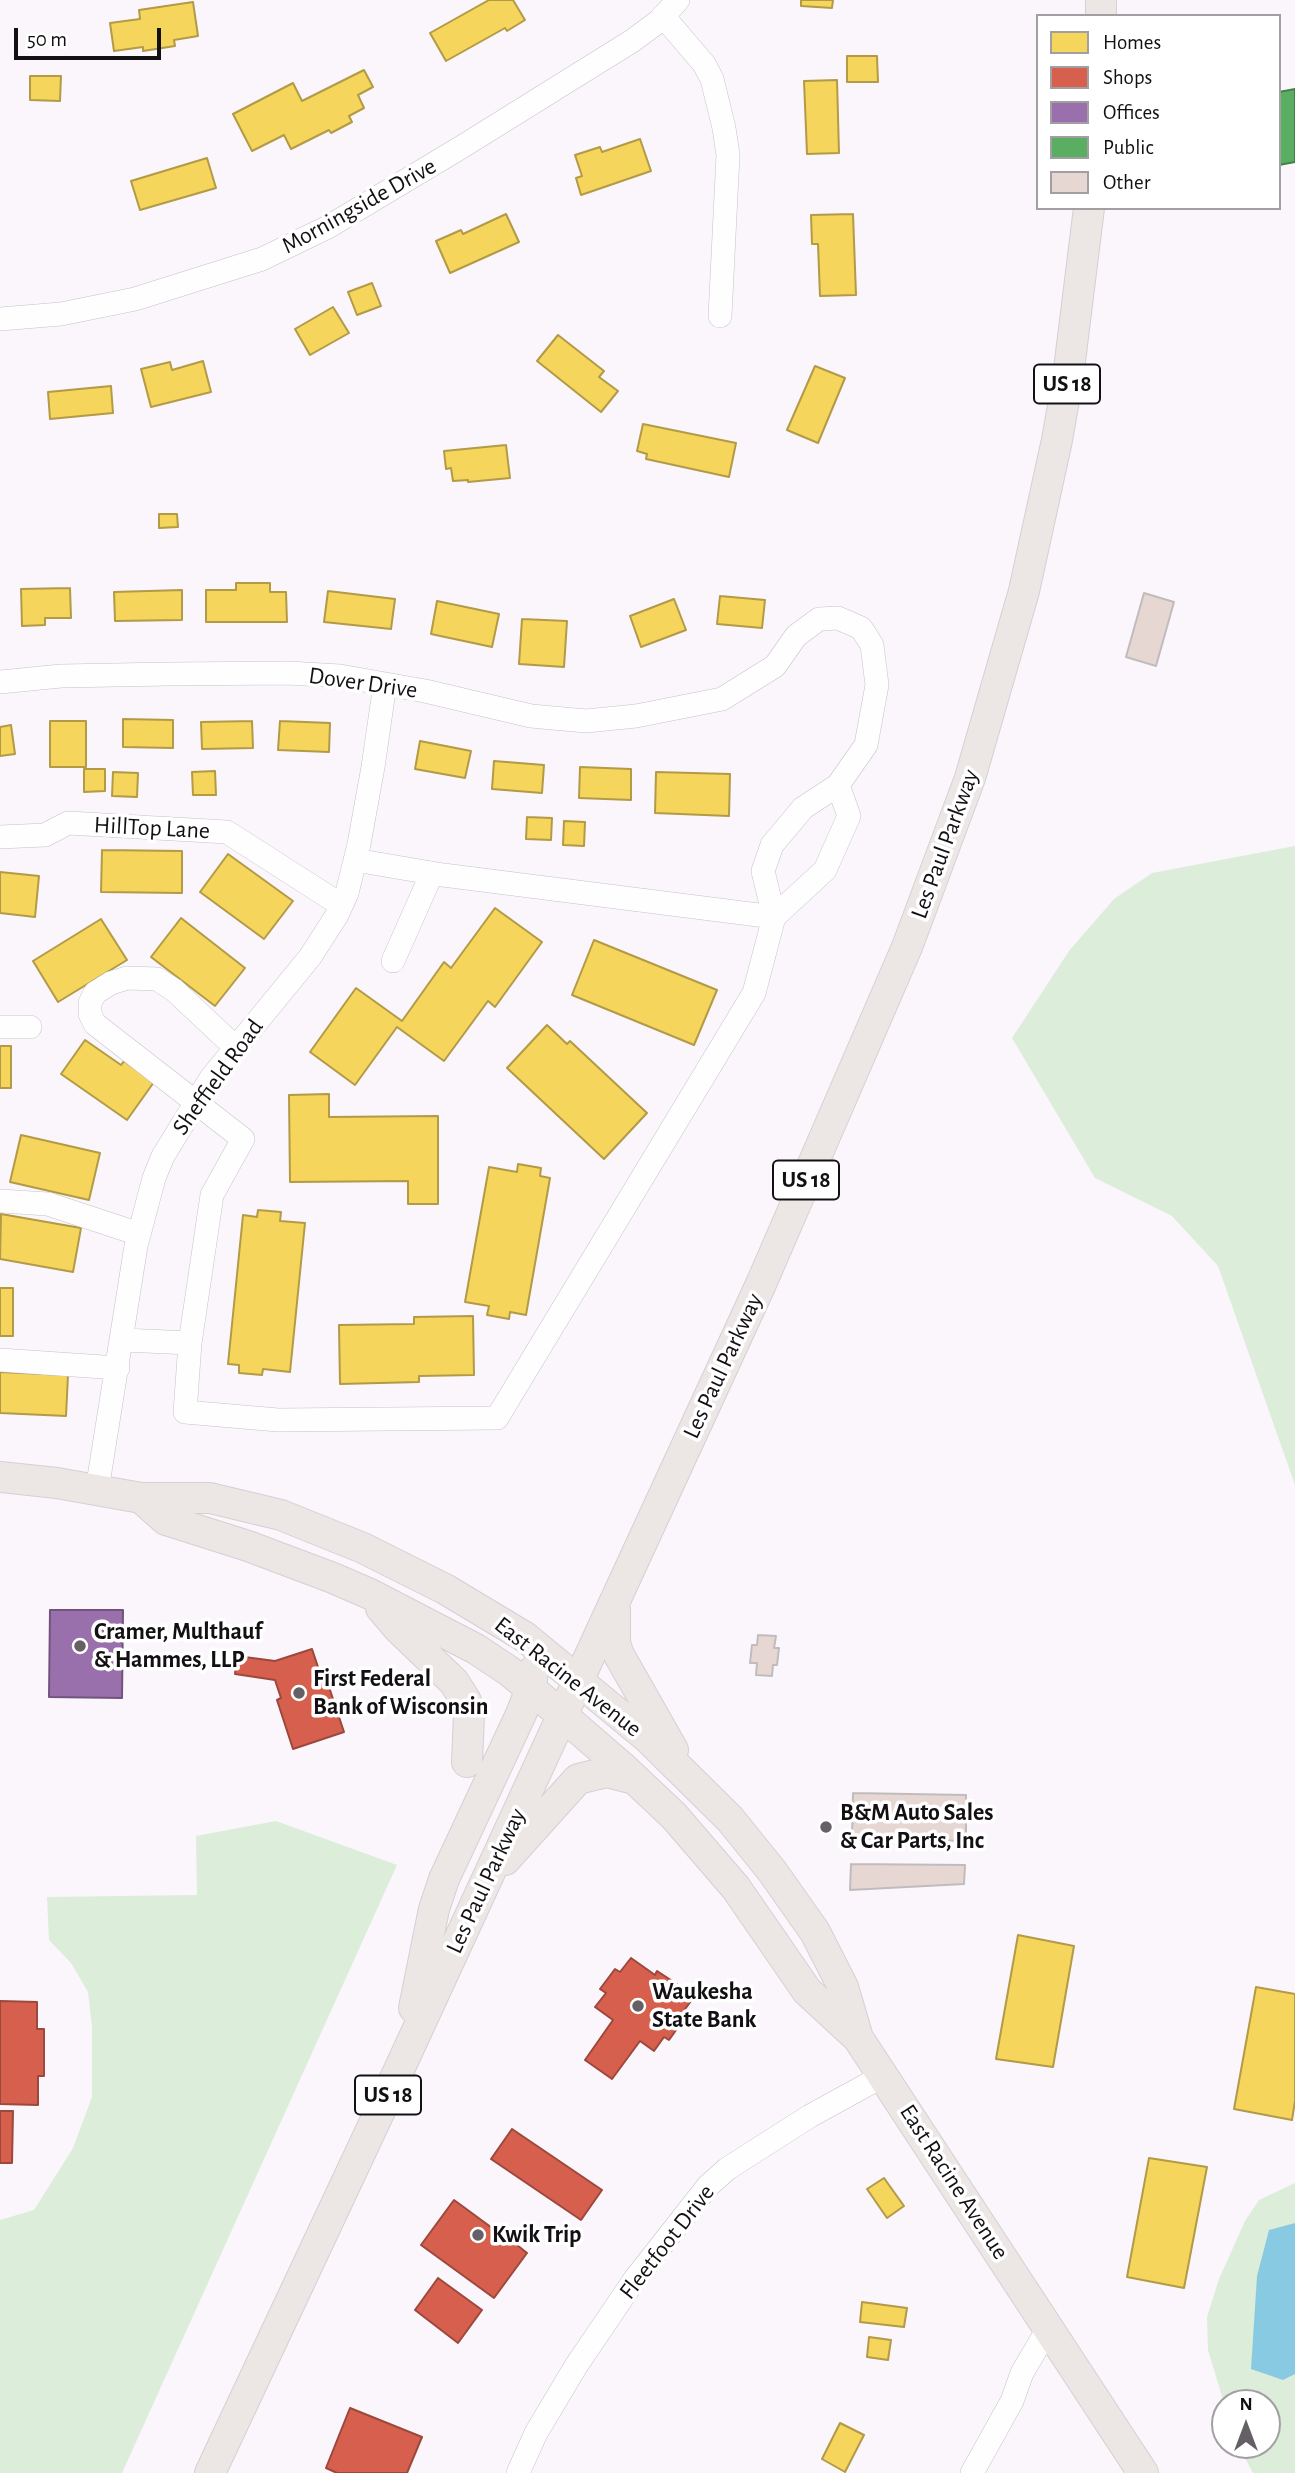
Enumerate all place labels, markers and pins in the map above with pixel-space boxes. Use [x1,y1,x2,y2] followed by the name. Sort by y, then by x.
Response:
[94,1618,262,1674] place label: Cramer, Multhauf & Hammes, LLP
[72,1638,88,1654] marker: Cramer, Multhauf & Hammes, LLP
[313,1665,488,1721] place label: First Federal Bank of Wisconsin
[291,1685,307,1701] marker: First Federal Bank of Wisconsin
[840,1799,994,1855] place label: B&M Auto Sales & Car Parts, Inc
[818,1819,834,1835] marker: B&M Auto Sales & Car Parts, Inc
[652,1978,756,2034] place label: Waukesha State Bank
[630,1998,646,2014] marker: Waukesha State Bank
[492,2221,582,2249] place label: Kwik Trip
[470,2227,486,2243] marker: Kwik Trip

